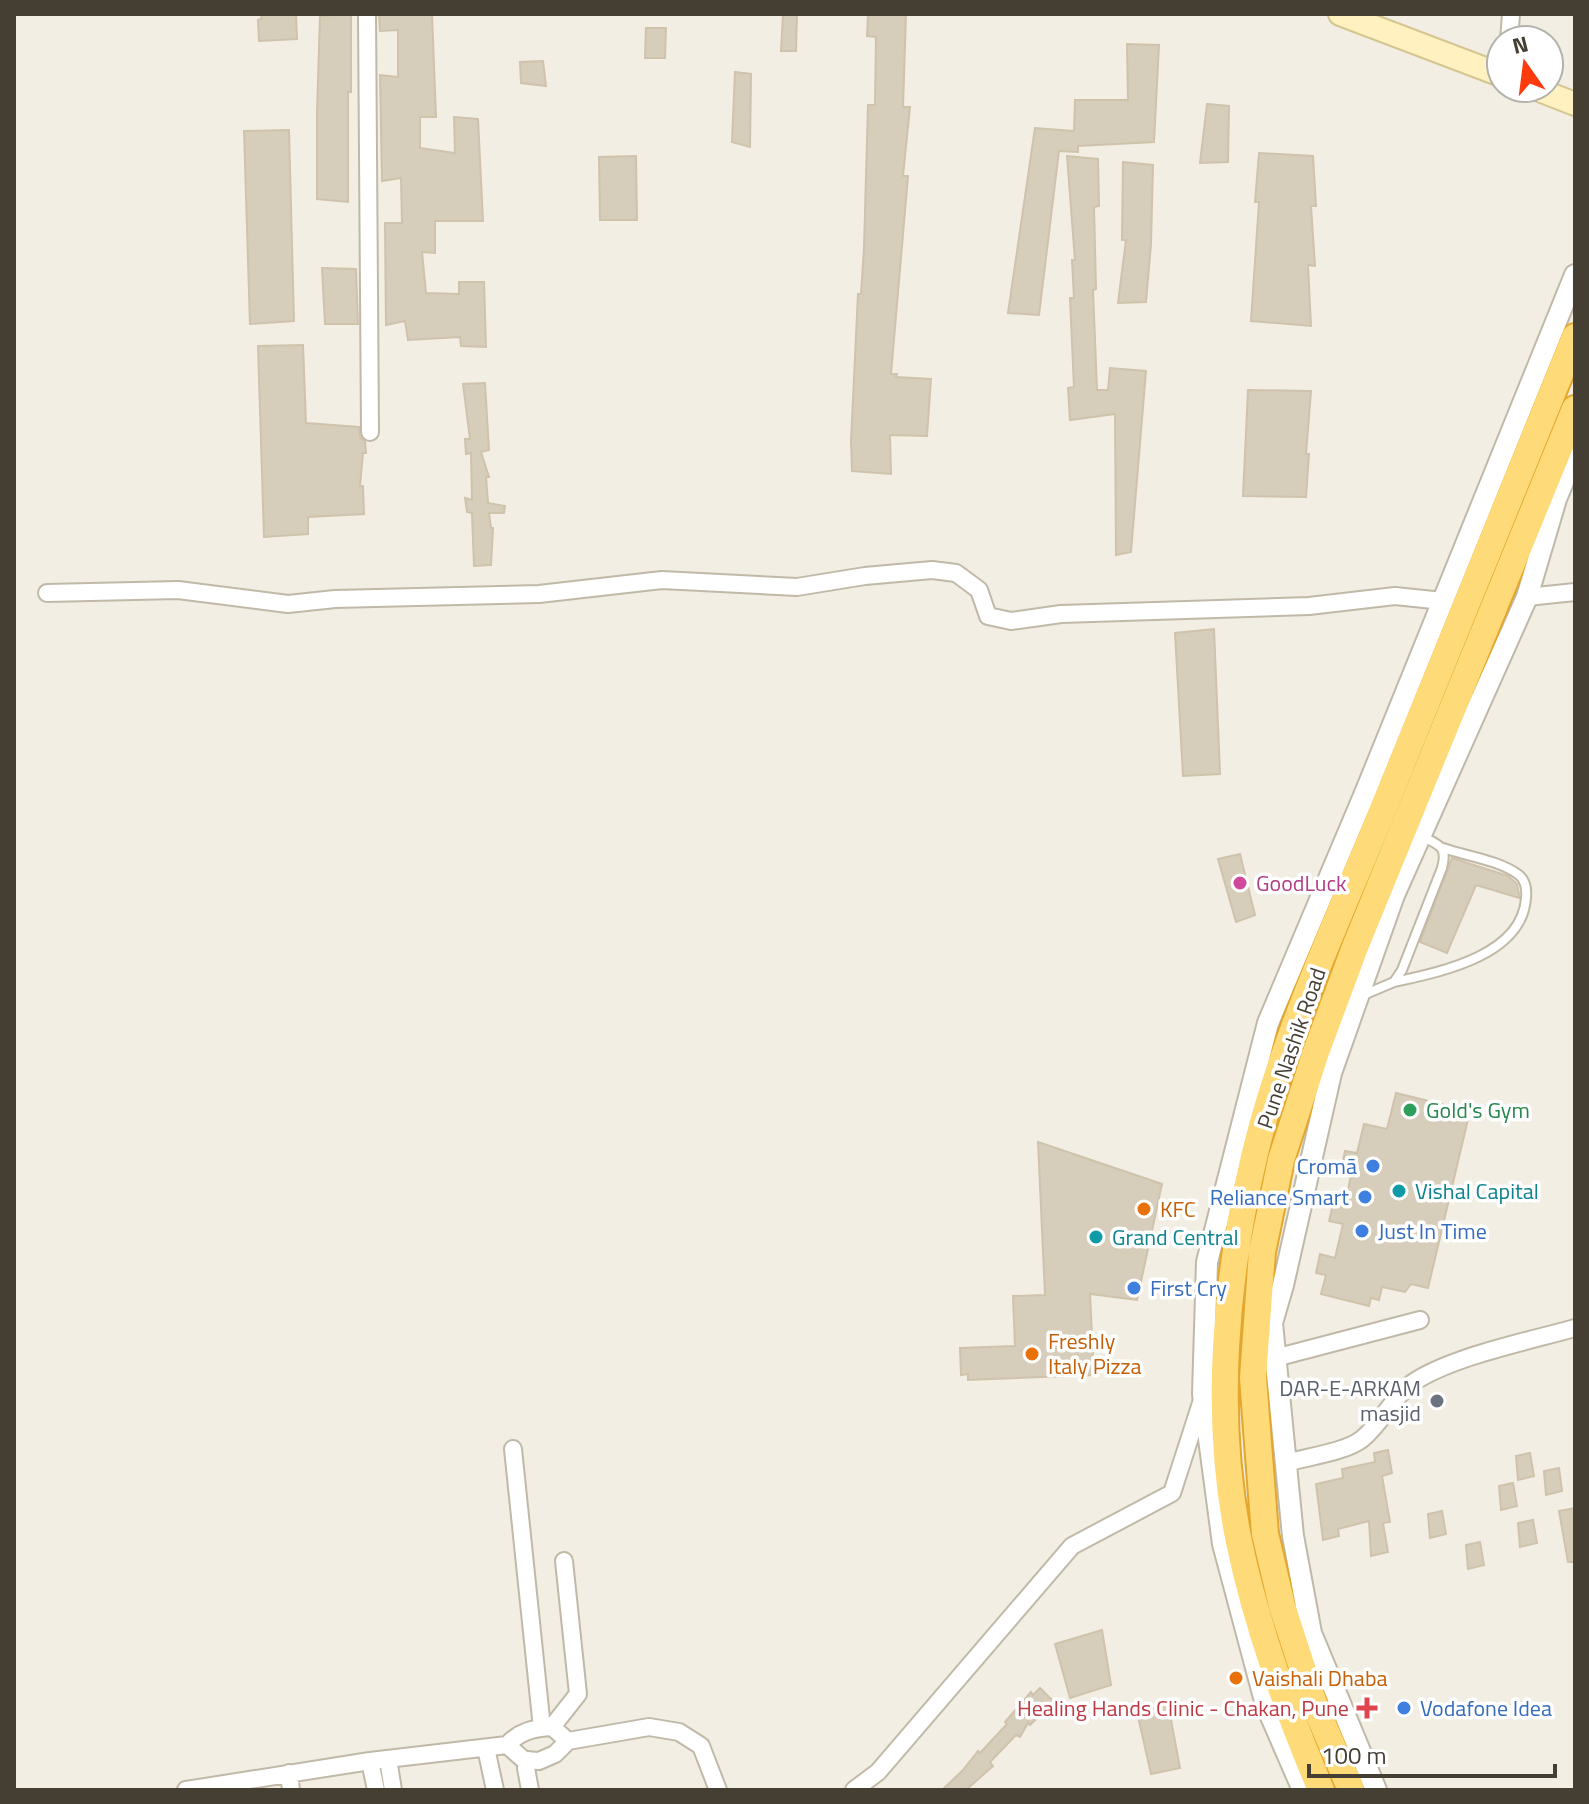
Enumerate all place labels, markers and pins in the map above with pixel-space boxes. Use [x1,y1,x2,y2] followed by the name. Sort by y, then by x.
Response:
[1256,866,1347,900] place label: GoodLuck
[1231,874,1249,892] marker: GoodLuck
[1426,1093,1530,1127] place label: Gold's Gym
[1401,1101,1419,1119] marker: Gold's Gym
[1297,1149,1357,1183] place label: Cromā
[1364,1157,1382,1175] marker: Cromā
[1415,1174,1539,1208] place label: Vishal Capital
[1210,1180,1349,1214] place label: Reliance Smart
[1390,1182,1408,1200] marker: Vishal Capital
[1356,1188,1374,1206] marker: Reliance Smart
[1160,1192,1196,1226] place label: KFC
[1135,1200,1153,1218] marker: KFC
[1378,1214,1487,1248] place label: Just In Time
[1112,1220,1239,1254] place label: Grand Central
[1353,1222,1371,1240] marker: Just In Time
[1087,1228,1105,1246] marker: Grand Central
[1150,1271,1227,1305] place label: First Cry
[1125,1279,1143,1297] marker: First Cry
[1048,1324,1142,1383] place label: Freshly Italy Pizza
[1023,1345,1041,1363] marker: Freshly Italy Pizza
[1279,1371,1421,1430] place label: DAR-E-ARKAM masjid
[1428,1392,1446,1410] marker: DAR-E-ARKAM masjid
[1252,1661,1387,1695] place label: Vaishali Dhaba
[1227,1669,1245,1687] marker: Vaishali Dhaba
[1017,1691,1349,1725] place label: Healing Hands Clinic - Chakan, Pune
[1420,1691,1552,1725] place label: Vodafone Idea
[1356,1697,1378,1719] marker: Healing Hands Clinic - Chakan, Pune
[1395,1699,1413,1717] marker: Vodafone Idea

